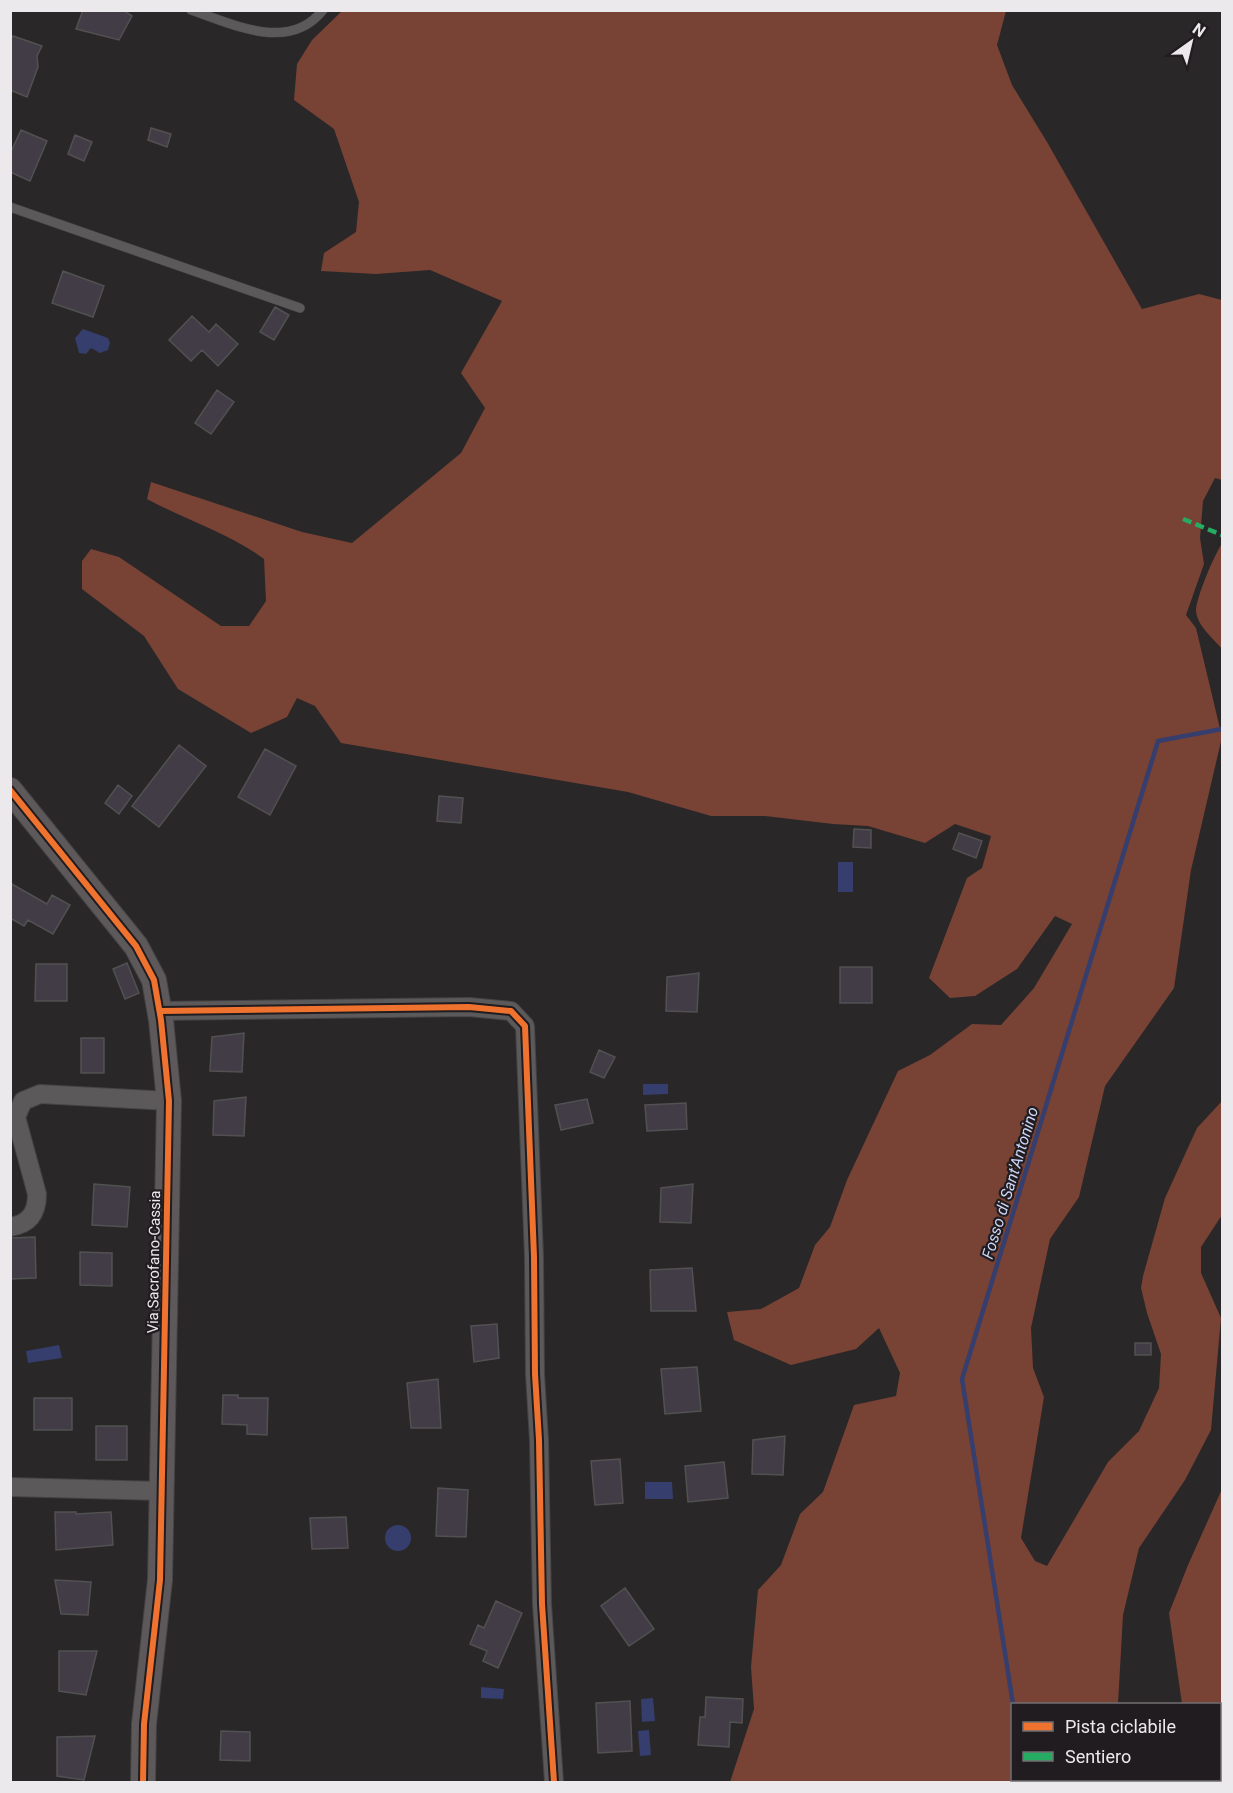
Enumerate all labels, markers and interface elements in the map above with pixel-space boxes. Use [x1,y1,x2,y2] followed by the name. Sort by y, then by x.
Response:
[1161,12,1221,72] north arrow
[1189,19,1209,41] text: N
[978,1105,1042,1261] water label: Fosso di Sant'Antonino
[144,1190,164,1334] street label: Via Sacrofano-Cassia
[1011,1703,1221,1781] legend
[1065,1716,1176,1737] text: Pista ciclabile
[1065,1746,1131,1767] text: Sentiero

